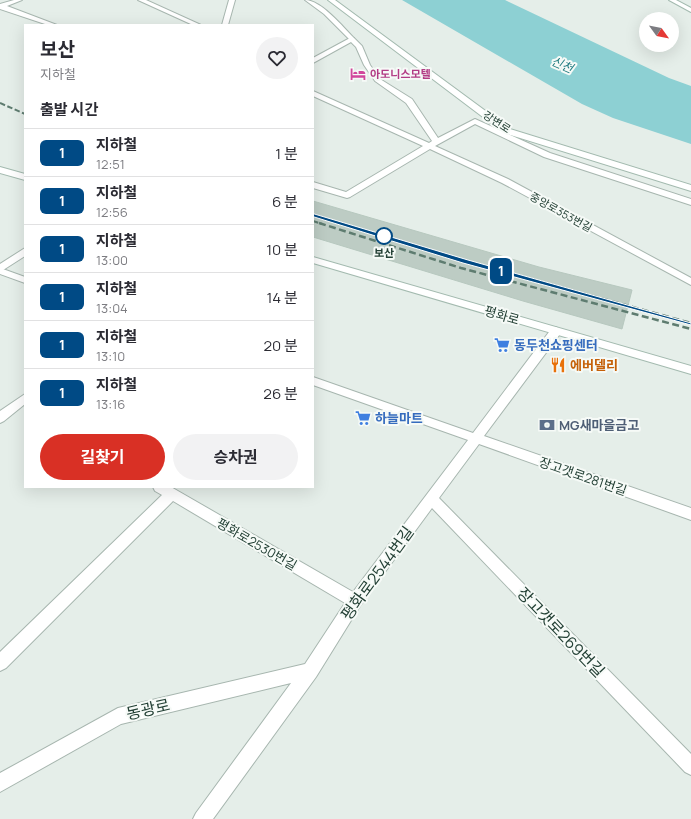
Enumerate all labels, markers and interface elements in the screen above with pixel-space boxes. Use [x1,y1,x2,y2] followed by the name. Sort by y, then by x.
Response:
[639,12,679,52] north arrow
[639,12,679,52] map controls
[40,36,75,62] text: 보산
[256,37,298,79] button: heart
[549,52,577,77] water label: 신천
[40,65,76,83] text: 지하철
[349,65,367,83] hotel icon: 아도니스모텔
[370,66,431,81] place label: 아도니스모텔
[40,99,98,120] text: 출발 시간
[480,107,514,136] street label: 강변로
[96,134,137,155] text: 지하철
[59,143,65,162] text: 1
[275,143,298,164] text: 1 분
[96,155,125,173] text: 12:51
[96,182,137,203] text: 지하철
[527,188,595,235] street label: 중앙로353번길
[59,191,65,210] text: 1
[272,191,298,212] text: 6 분
[96,203,128,221] text: 12:56
[375,227,393,245] marker: 보산
[96,230,137,251] text: 지하철
[59,239,65,258] text: 1
[266,239,298,260] text: 10 분
[374,245,394,260] place label: 보산
[96,251,128,269] text: 13:00
[488,258,514,284] line badge: 1
[498,261,504,280] text: 1
[96,278,137,299] text: 지하철
[59,287,65,306] text: 1
[267,287,298,308] text: 14 분
[96,299,128,317] text: 13:04
[482,301,522,329] street label: 평화로
[96,326,137,347] text: 지하철
[59,335,65,354] text: 1
[264,335,298,356] text: 20 분
[493,336,511,354] supermarket icon: 동두천쇼핑센터
[514,336,598,354] place label: 동두천쇼핑센터
[96,347,125,365] text: 13:10
[549,356,567,374] restaurant icon: 에버델리
[570,356,618,374] place label: 에버델리
[96,374,137,395] text: 지하철
[59,383,65,402] text: 1
[263,383,298,404] text: 26 분
[96,395,125,413] text: 13:16
[354,409,372,427] supermarket icon: 하늘마트
[375,409,423,427] place label: 하늘마트
[538,416,556,434] bank icon: MG새마을금고
[559,416,639,434] place label: MG새마을금고
[40,434,165,480] button: 길찾기
[173,434,298,480] button: 승차권
[537,453,629,499] street label: 장고갯로281번길
[214,514,300,574] street label: 평화로2530번길
[335,522,419,624] street label: 평화로2544번길
[512,582,610,682] street label: 장고갯로269번길
[124,693,172,725] street label: 동광로

